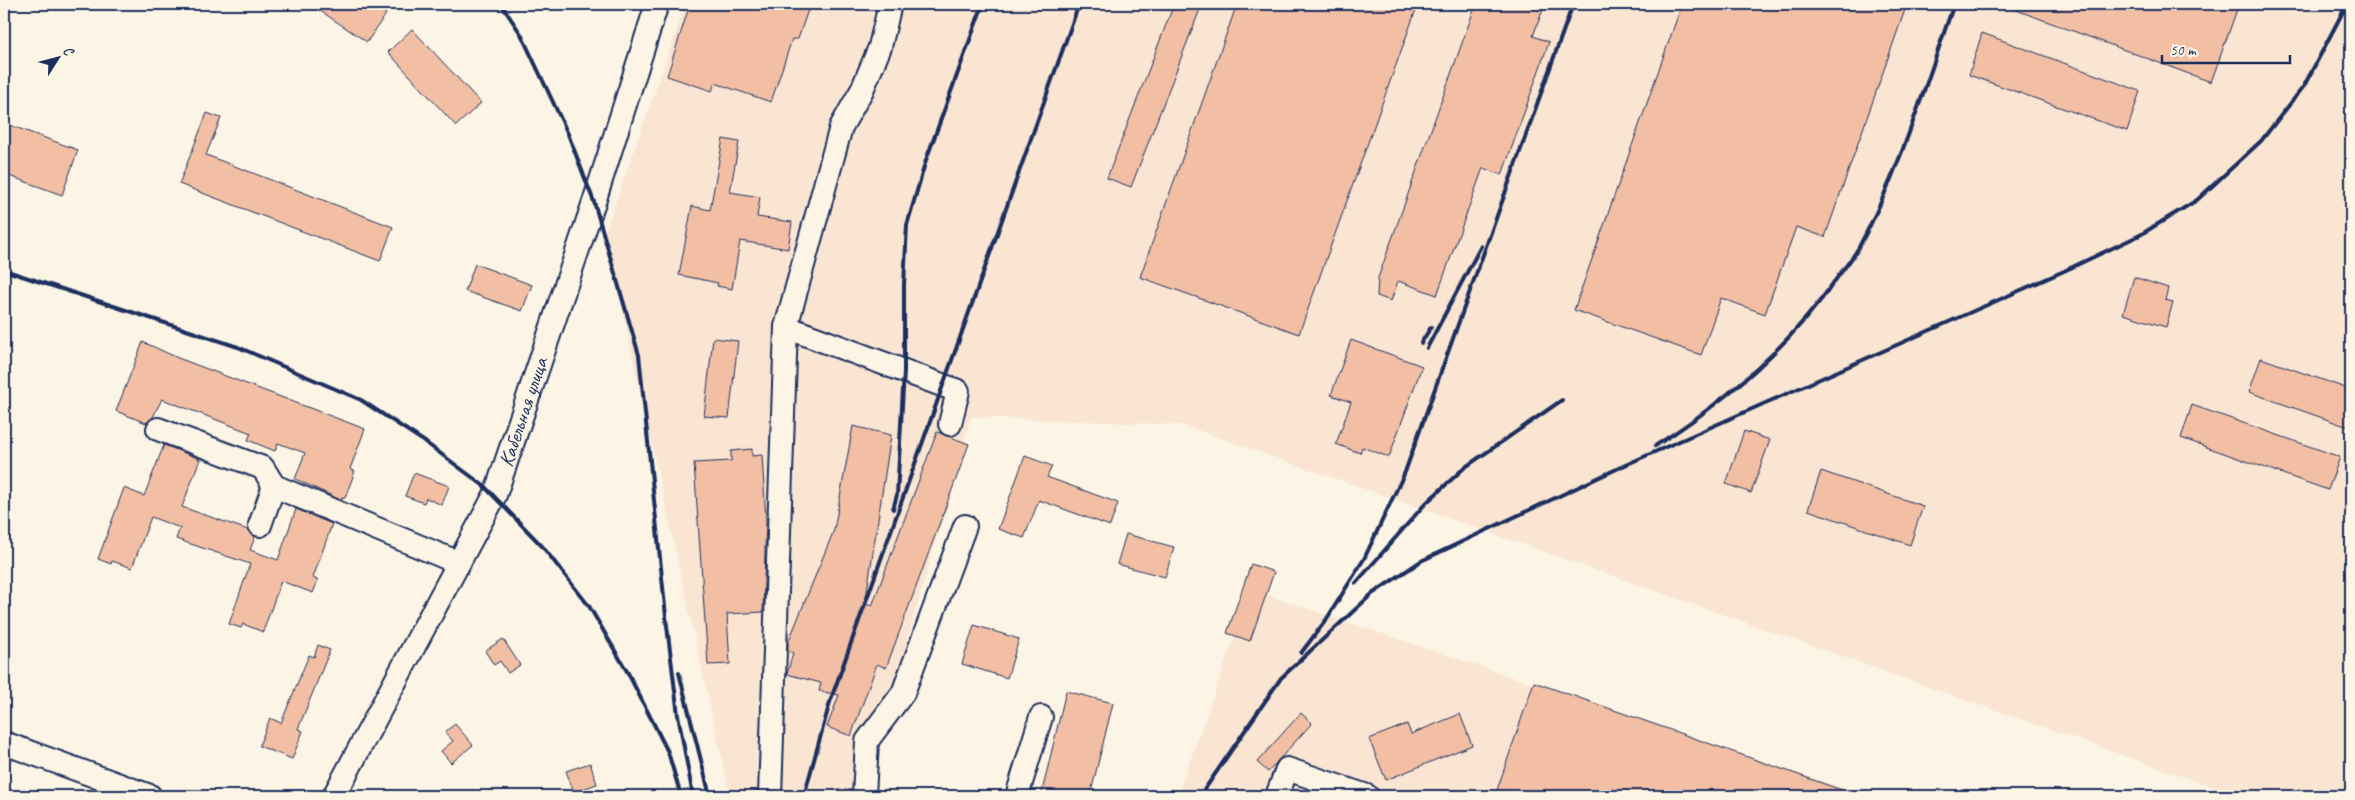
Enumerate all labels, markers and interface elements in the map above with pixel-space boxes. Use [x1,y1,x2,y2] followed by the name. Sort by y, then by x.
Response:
[32,32,82,82] north arrow
[2162,32,2290,64] scale bar
[2170,41,2197,60] text: 50 m
[59,43,78,60] text: С
[493,352,554,470] street label: Кабельная улица

